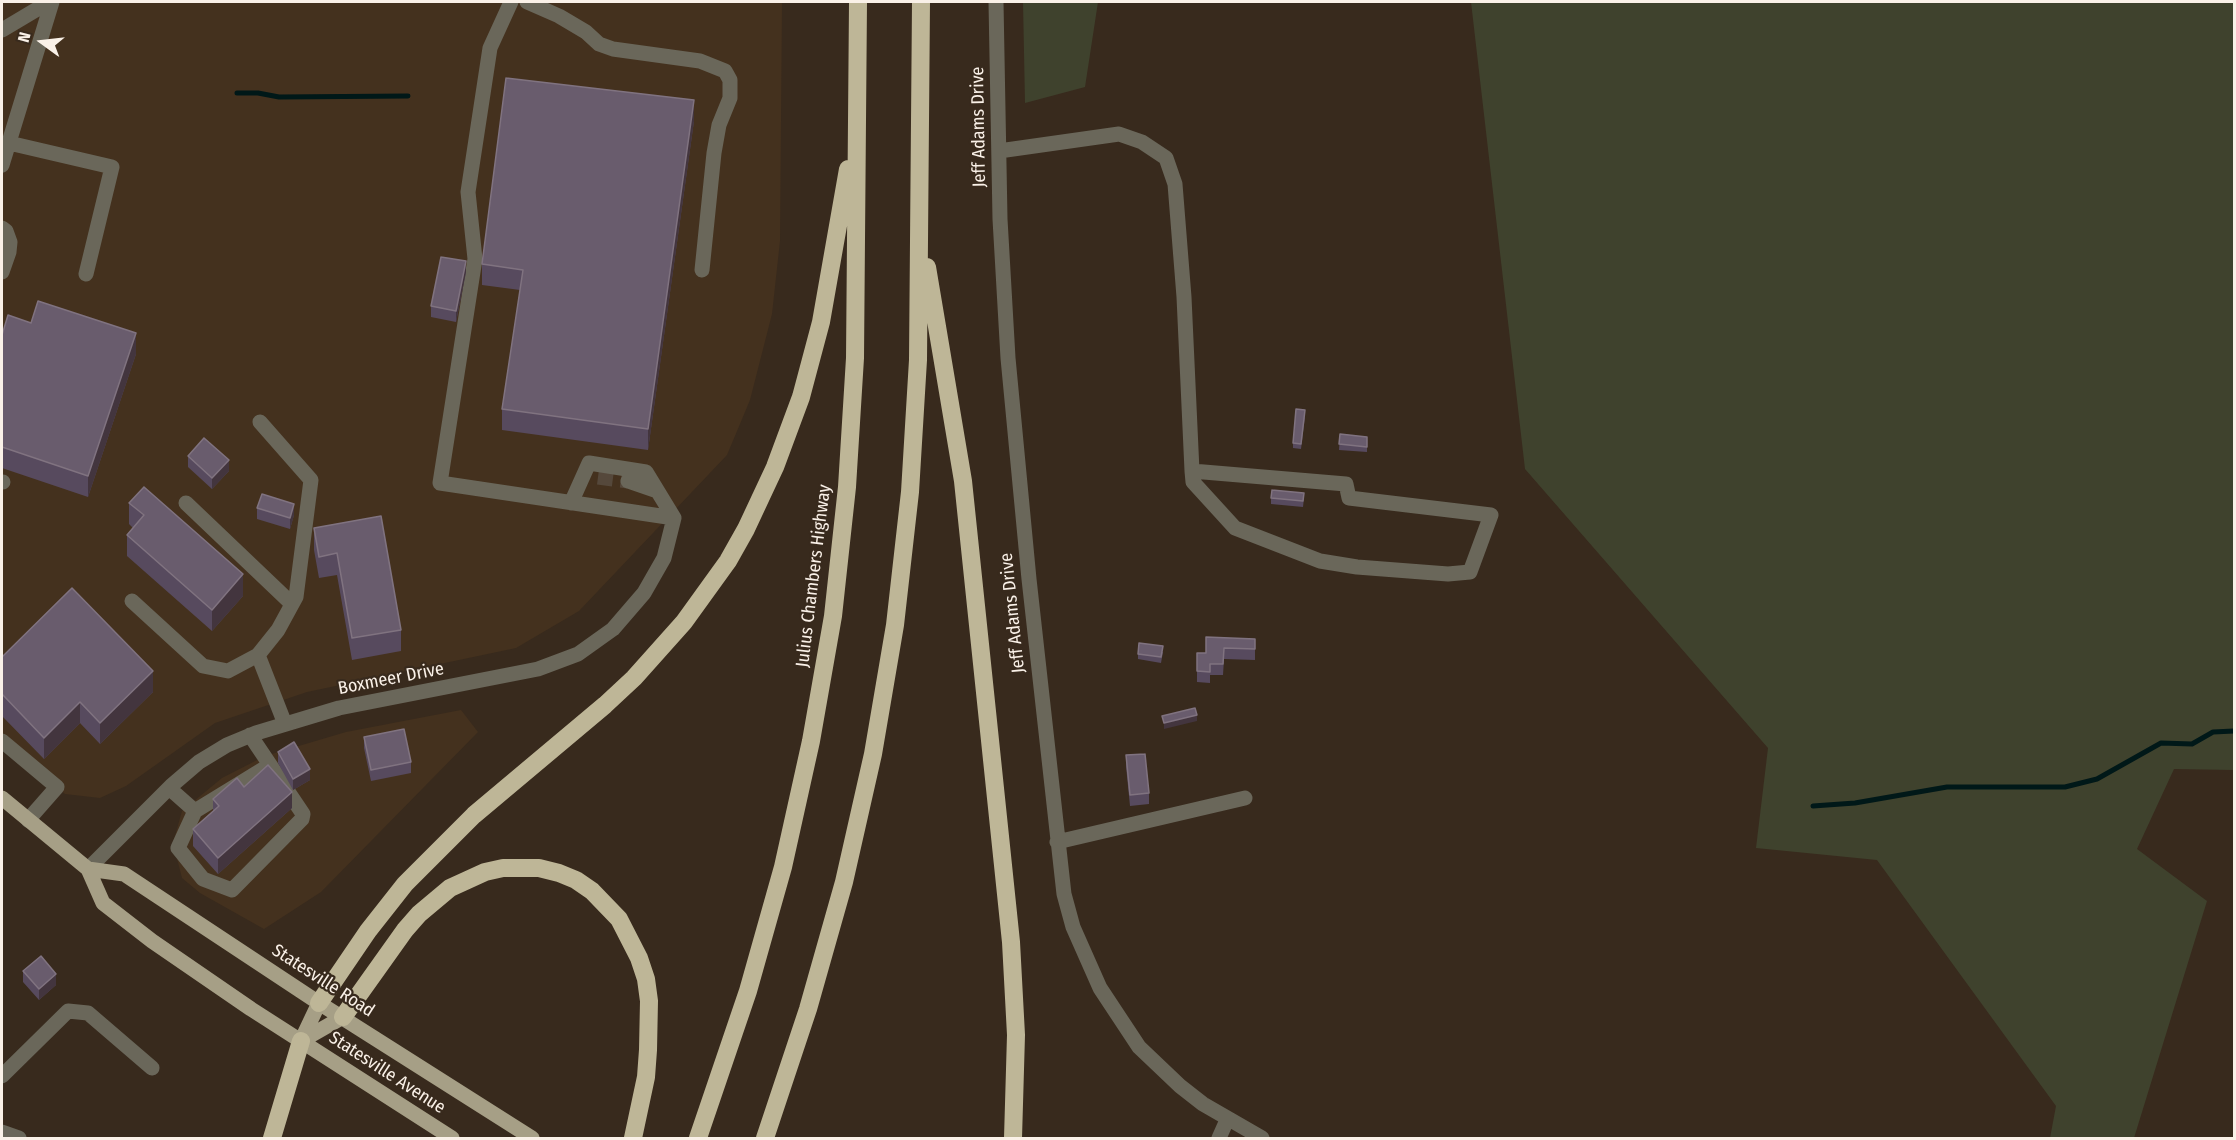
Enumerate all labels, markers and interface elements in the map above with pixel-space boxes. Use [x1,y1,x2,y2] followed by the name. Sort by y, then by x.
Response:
[12,12,72,72] north arrow
[14,30,35,44] text: N
[967,66,991,188] street label: Jeff Adams Drive
[792,483,836,669] street label: Julius Chambers Highway
[996,552,1030,674] street label: Jeff Adams Drive
[336,658,446,700] street label: Boxmeer Drive
[268,940,378,1022] street label: Statesville Road
[325,1027,449,1119] street label: Statesville Avenue

